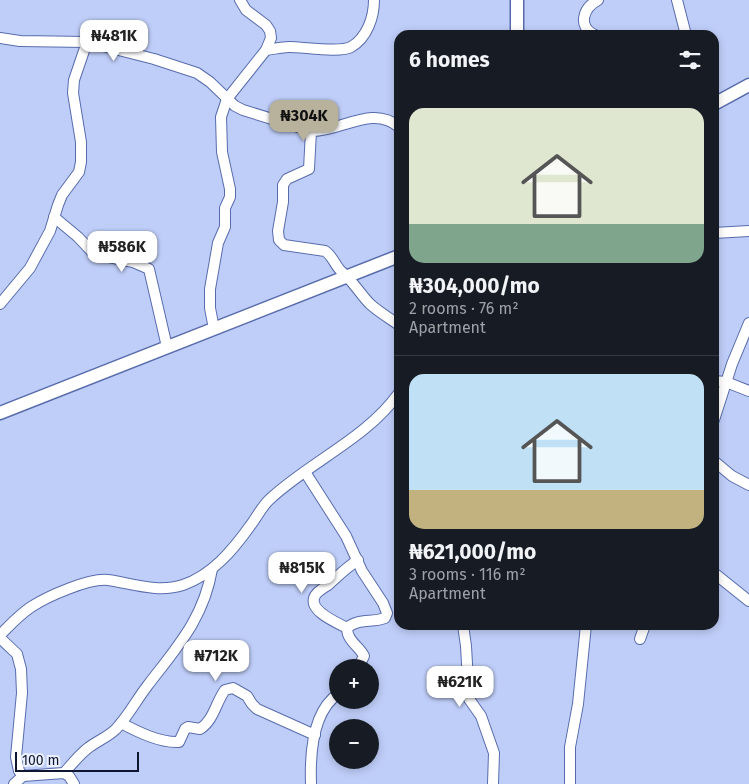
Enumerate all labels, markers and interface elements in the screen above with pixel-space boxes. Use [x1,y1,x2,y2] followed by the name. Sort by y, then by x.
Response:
[79,20,149,62] pin: ₦481K
[91,26,137,45] text: ₦481K
[676,46,704,74] icon: filters
[409,47,490,73] text: 6 homes
[269,100,339,142] pin: ₦304K
[280,106,328,125] text: ₦304K
[512,141,602,231] icon: home
[87,230,157,273] pin: ₦586K
[98,237,146,256] text: ₦586K
[409,273,540,299] text: ₦304,000/mo
[409,299,519,318] text: 2 rooms · 76 m²
[409,318,486,337] text: Apartment
[512,406,602,496] icon: home
[409,539,536,565] text: ₦621,000/mo
[267,552,337,594] pin: ₦815K
[279,558,325,577] text: ₦815K
[409,565,526,584] text: 3 rooms · 116 m²
[409,584,486,603] text: Apartment
[181,640,251,682] pin: ₦712K
[194,646,238,665] text: ₦712K
[329,659,379,769] map controls
[329,659,379,709] button: +
[425,666,495,708] pin: ₦621K
[438,672,482,691] text: ₦621K
[329,719,379,769] button: −
[15,749,139,772] scale bar
[22,752,59,769] text: 100 m

